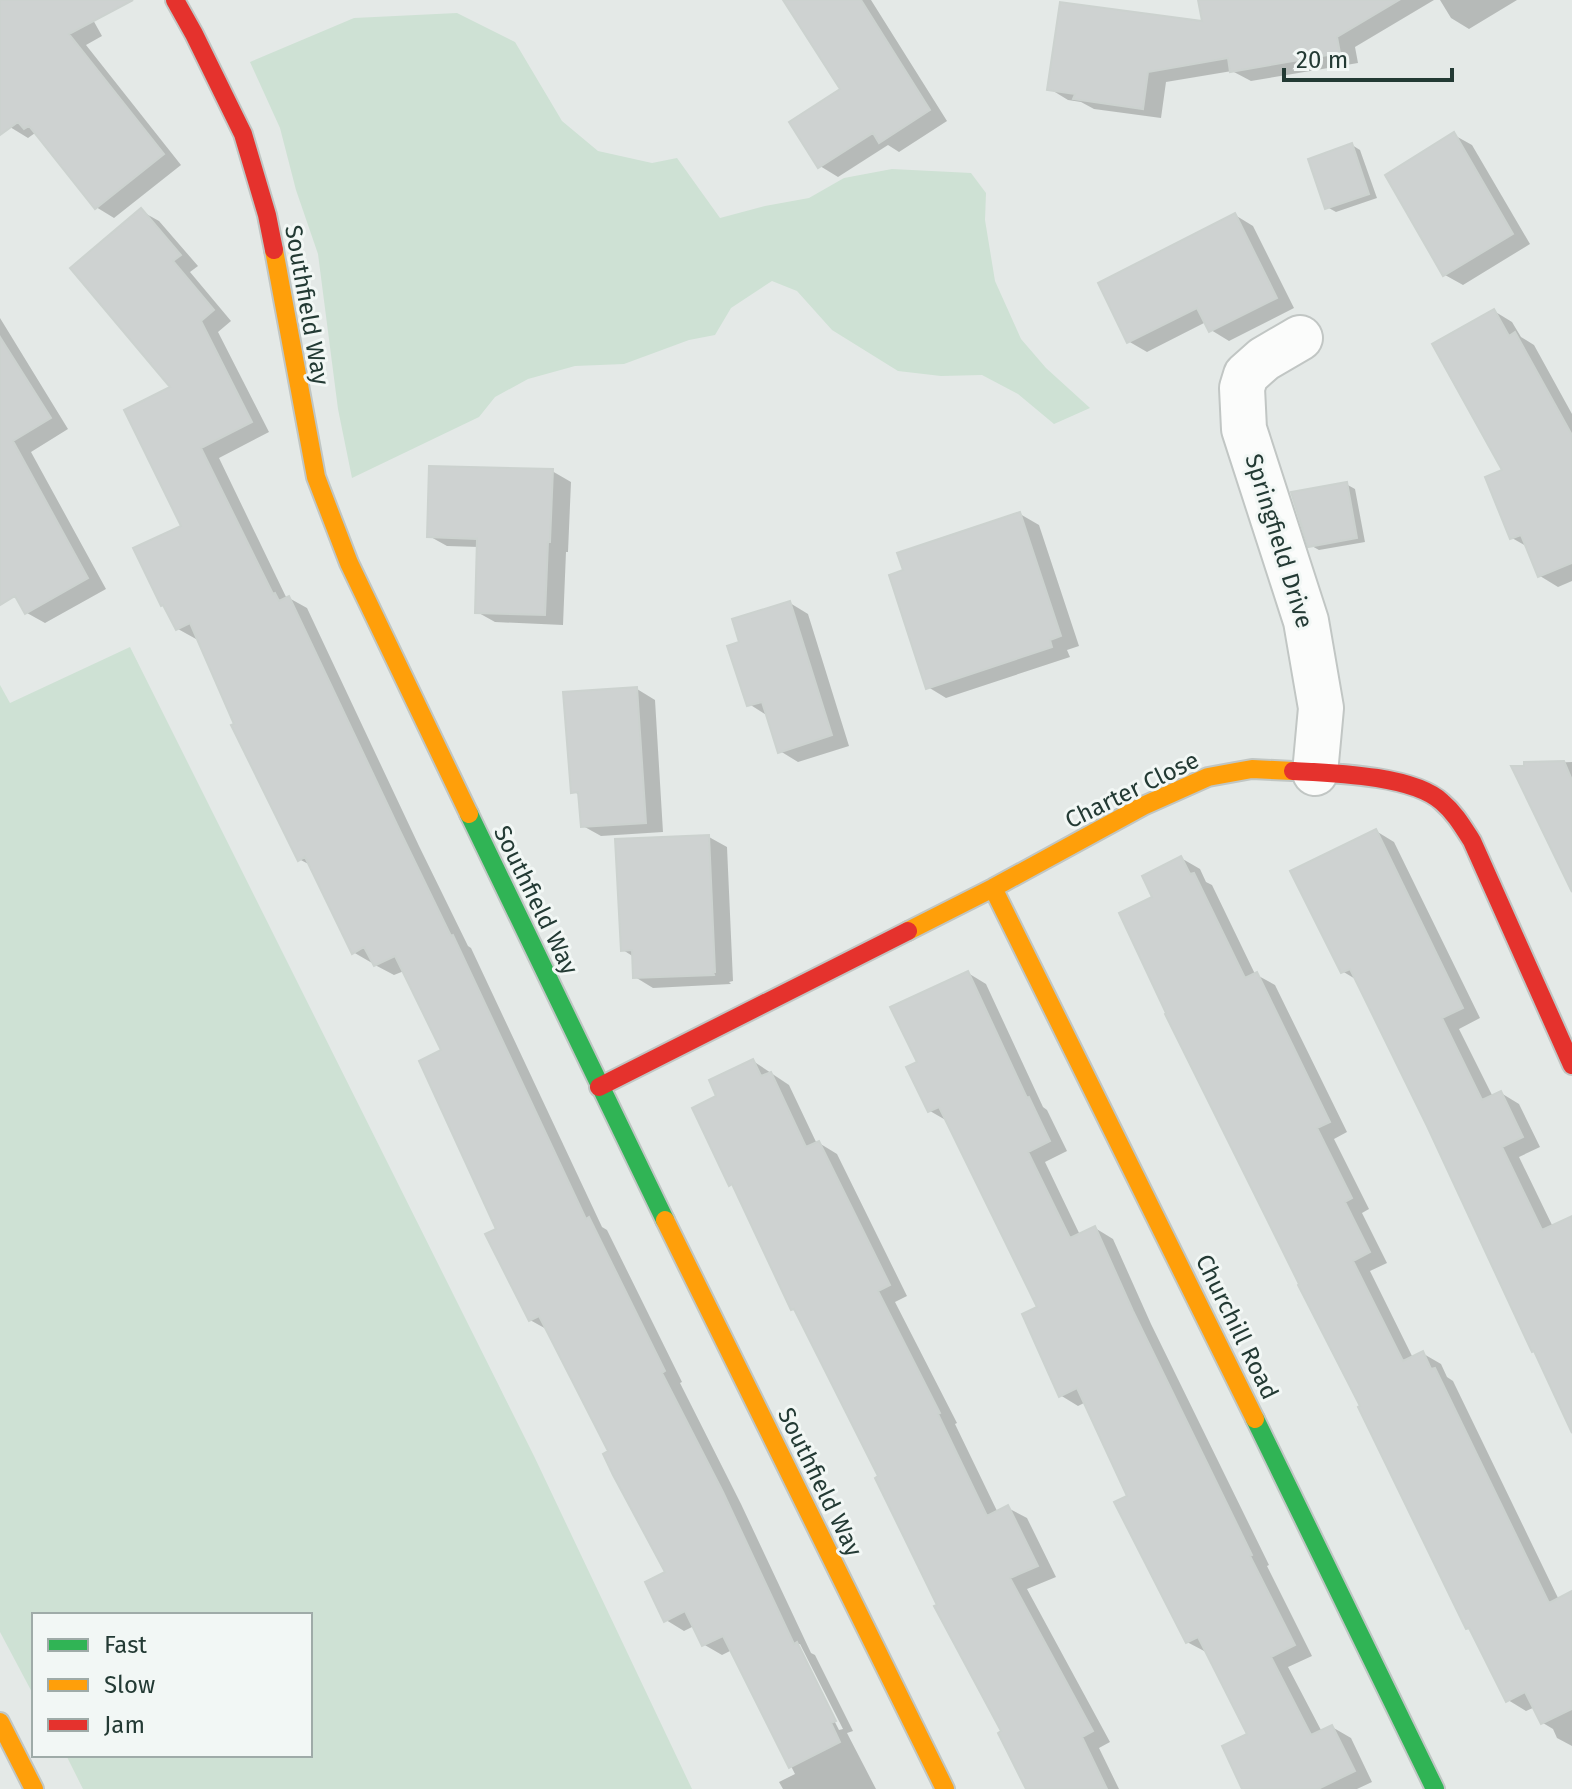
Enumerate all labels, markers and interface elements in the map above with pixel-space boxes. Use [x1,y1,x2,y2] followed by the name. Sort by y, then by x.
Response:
[1284,32,1452,82] scale bar
[1296,46,1348,74] text: 20 m
[279,223,335,387] street label: Southfield Way
[1239,451,1319,631] street label: Springfield Drive
[1061,746,1203,834] street label: Charter Close
[488,821,584,979] street label: Southfield Way
[1190,1250,1284,1404] street label: Churchill Road
[772,1403,868,1561] street label: Southfield Way
[32,1613,312,1757] legend
[104,1631,147,1659] text: Fast
[104,1671,155,1699] text: Slow
[104,1711,145,1739] text: Jam

